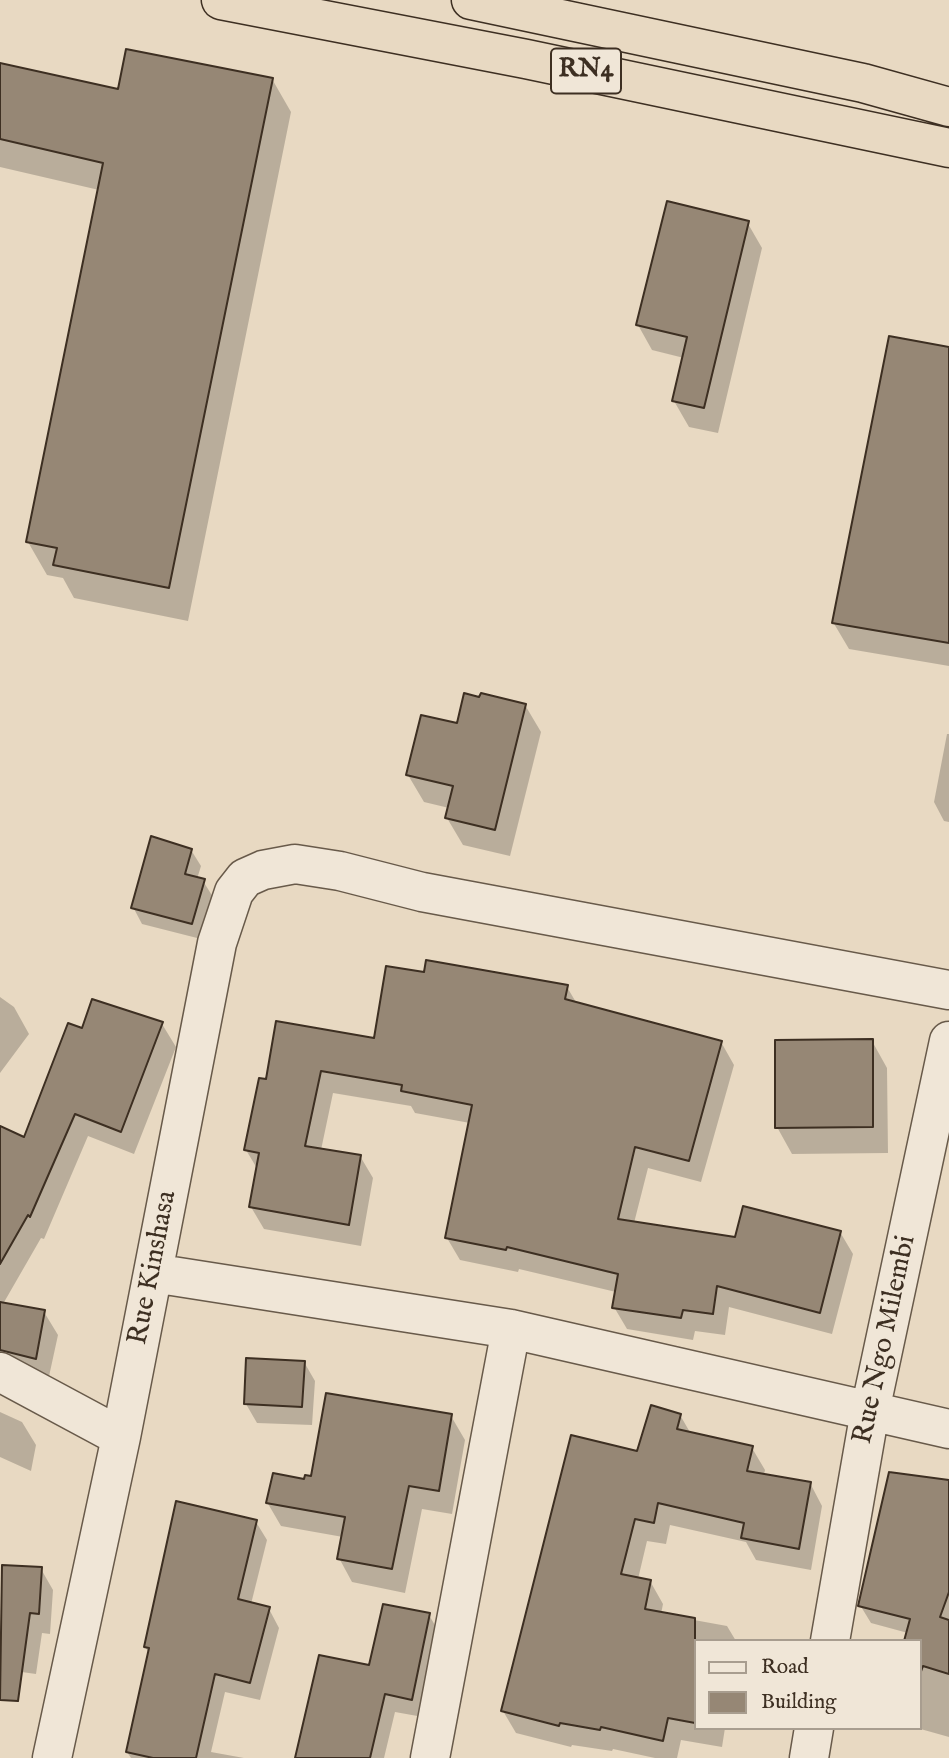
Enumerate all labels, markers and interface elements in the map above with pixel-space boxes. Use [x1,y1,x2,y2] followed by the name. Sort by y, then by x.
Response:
[551,48,621,94] road number: RN4
[123,1188,185,1348] street label: Rue Kinshasa
[847,1233,925,1447] street label: Rue Ngo Milembi
[694,1639,921,1730] legend
[761,1654,808,1681] text: Road
[761,1689,836,1716] text: Building

